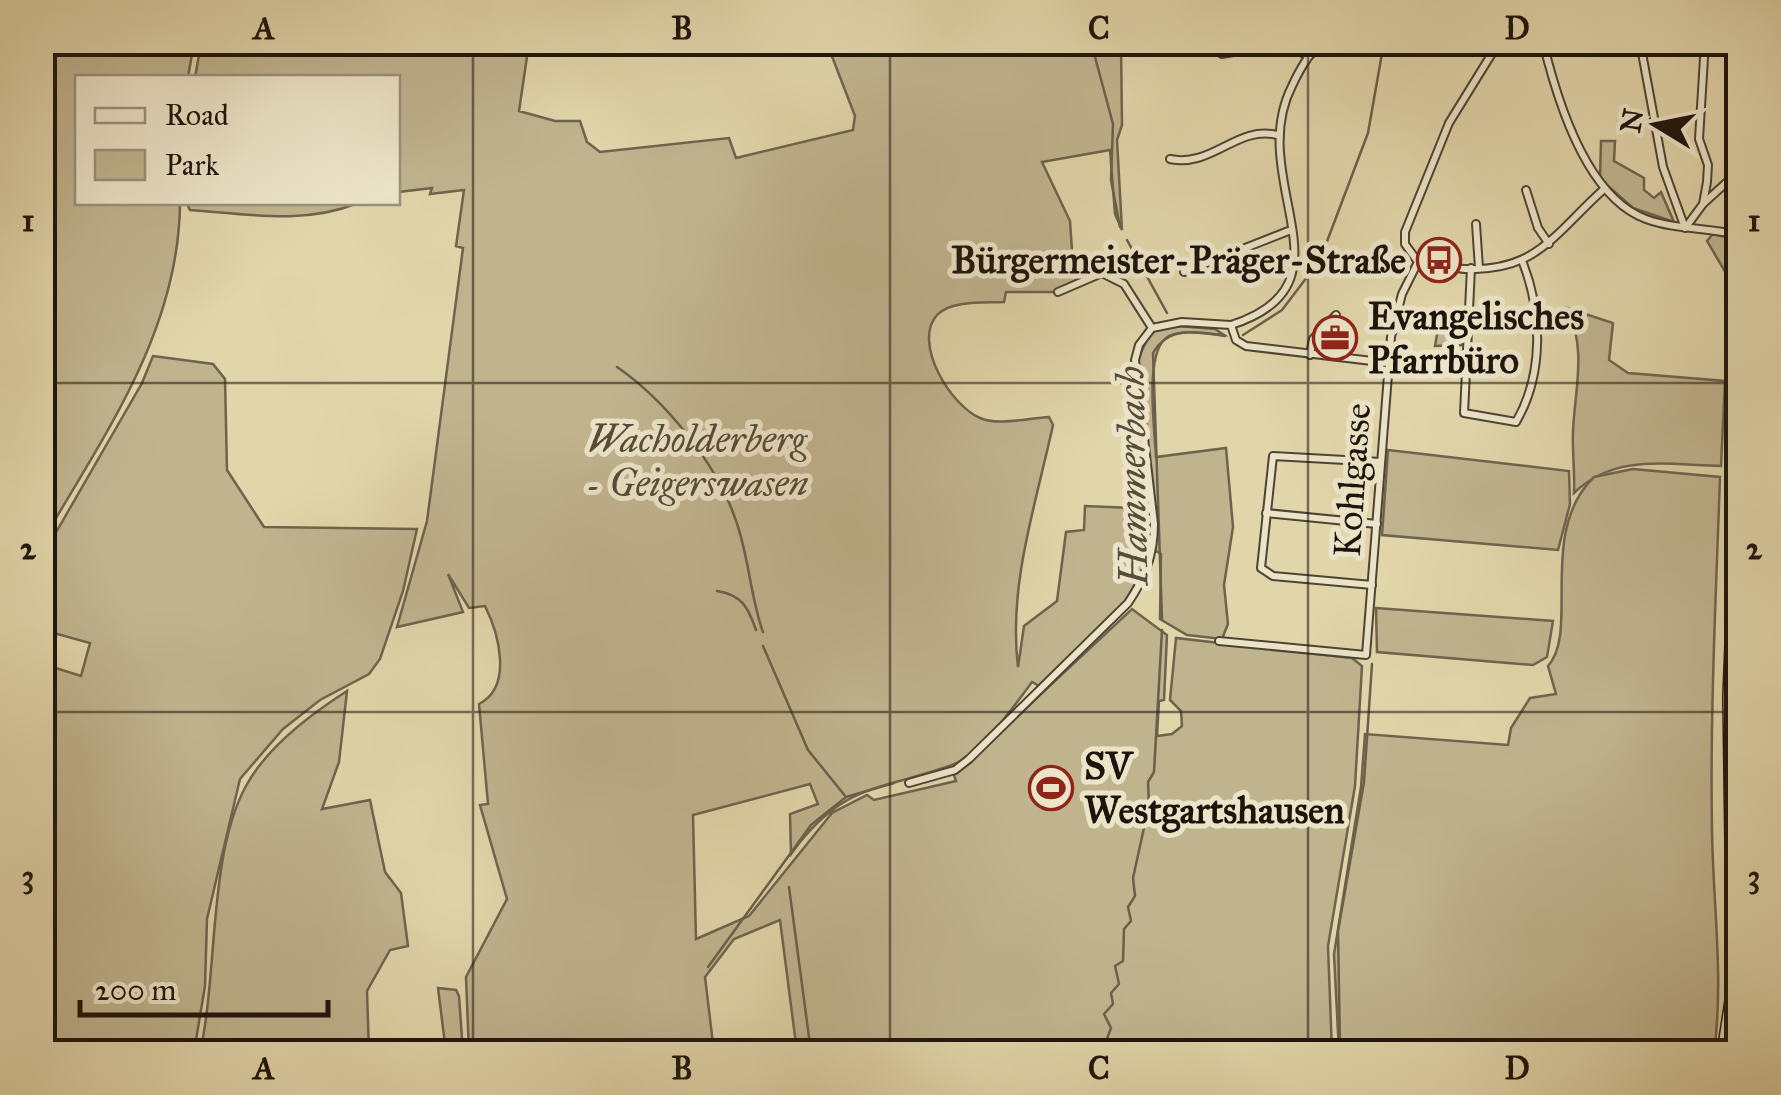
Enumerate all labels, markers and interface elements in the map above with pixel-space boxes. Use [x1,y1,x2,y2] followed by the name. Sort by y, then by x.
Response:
[251,9,275,48] text: A
[671,9,693,48] text: B
[1088,9,1110,48] text: C
[1504,9,1530,48] text: D
[75,75,400,205] legend
[1606,75,1706,175] north arrow
[165,97,229,133] text: Road
[1613,106,1651,135] text: N
[165,147,219,183] text: Park
[22,201,35,240] text: 1
[1748,201,1761,240] text: 1
[951,237,1406,283] place label: Bürgermeister-Präger-Straße
[1416,237,1462,283] bus stop icon: Bürgermeister-Präger-Straße
[1368,293,1584,383] place label: Evangelisches Pfarrbüro
[1312,315,1358,361] office icon: Evangelisches Pfarrbüro
[1106,366,1158,587] water label: Hammerbach
[1324,401,1380,559] street label: Kohlgasse
[586,416,809,506] park label: Wacholderberg - Geigerswasen
[20,529,37,568] text: 2
[1746,529,1763,568] text: 2
[1084,743,1345,833] place label: SV Westgartshausen
[1028,765,1074,811] sports icon: SV Westgartshausen
[22,857,34,896] text: 3
[1748,857,1760,896] text: 3
[80,955,328,1017] scale bar
[95,972,176,1008] text: 200 m
[251,1049,275,1088] text: A
[671,1049,693,1088] text: B
[1088,1049,1110,1088] text: C
[1504,1049,1530,1088] text: D

